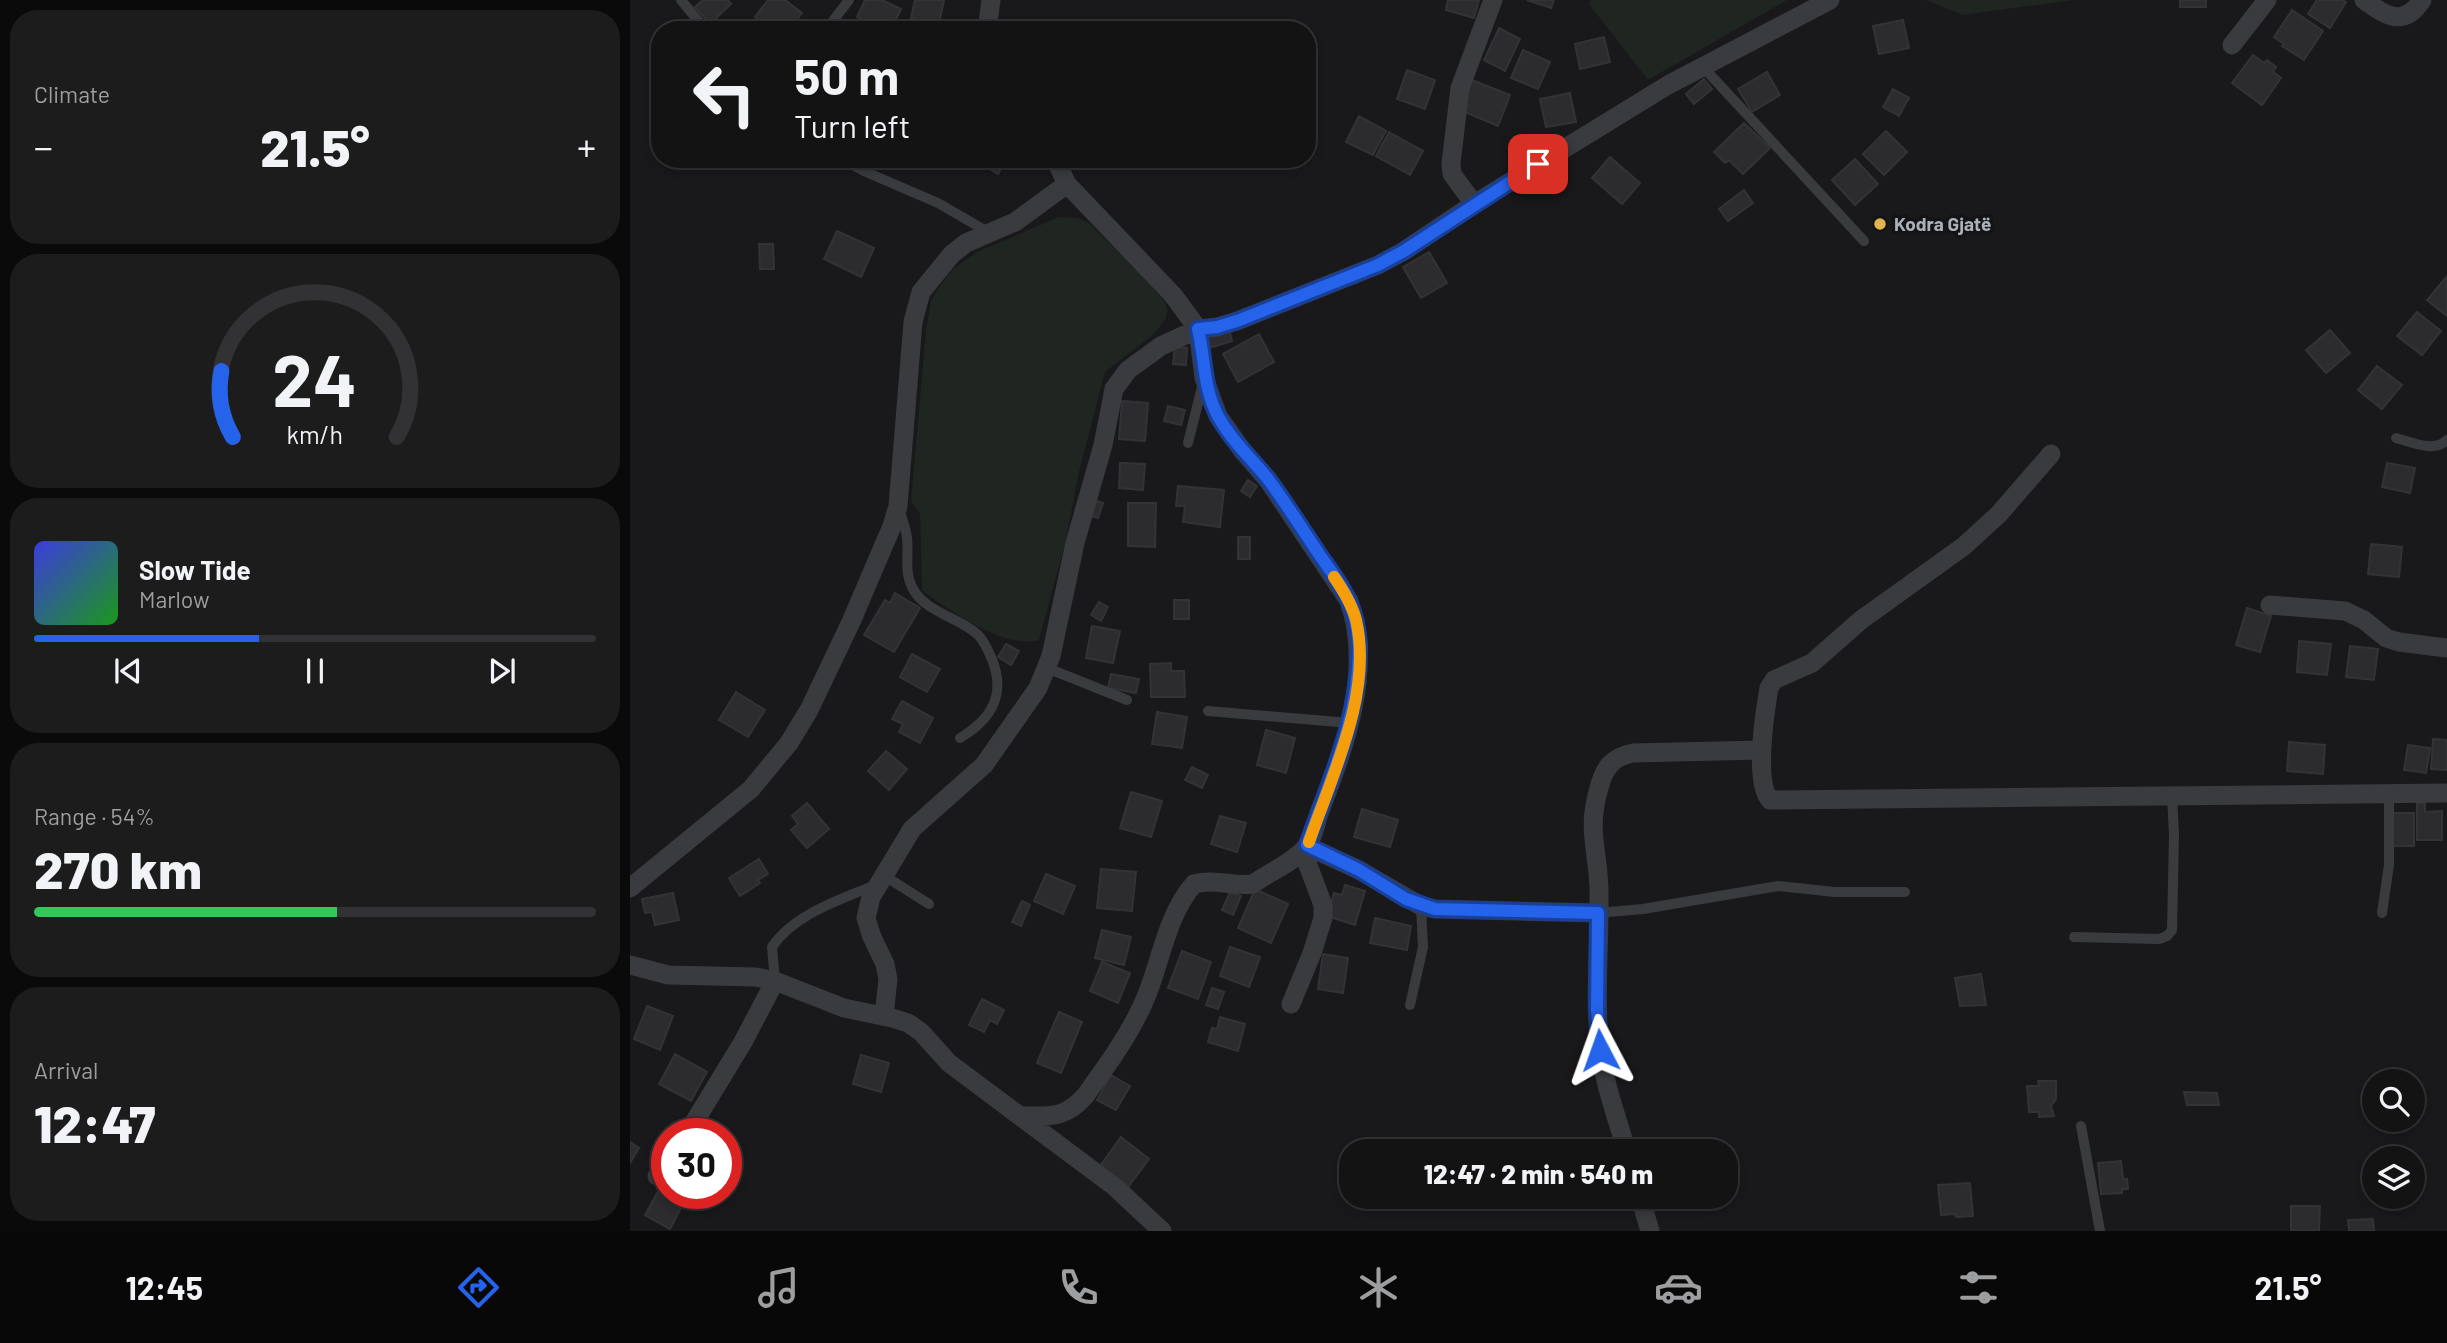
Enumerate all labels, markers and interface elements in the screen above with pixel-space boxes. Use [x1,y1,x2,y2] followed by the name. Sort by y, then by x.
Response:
[794,46,899,105] text: 50 m
[679,49,770,140] icon: left
[34,80,110,108] text: Climate
[794,106,911,144] text: Turn left
[260,115,370,177] text: 21.5°
[34,123,53,169] text: −
[577,123,596,169] text: +
[1508,134,1568,194] pin
[1519,145,1557,183] icon: arrive
[1894,212,1991,235] place label: Kodra Gjatë
[1872,216,1888,232] marker: Kodra Gjatë
[273,335,357,423] text: 24
[287,419,343,449] text: km/h
[139,554,251,585] text: Slow Tide
[139,585,210,613] text: Marlow
[109,652,147,690] icon: previous
[296,652,334,690] icon: pause
[483,652,521,690] icon: next
[34,802,155,830] text: Range · 54%
[34,837,202,899] text: 270 km
[1563,1013,1637,1087] position arrow
[34,1056,98,1084] text: Arrival
[2362,1069,2425,1209] map controls
[2362,1069,2425,1132] button: search
[34,1091,156,1153] text: 12:47
[651,1118,742,1209] speed limit sign: 30
[2362,1146,2425,1209] button: layers
[1424,1158,1653,1189] text: 12:47 · 2 min · 540 m
[454,1263,503,1312] icon: directions
[754,1263,803,1312] icon: music
[1054,1263,1103,1312] icon: phone
[1354,1263,1403,1312] icon: climate
[1654,1263,1703,1312] icon: car
[1954,1263,2003,1312] icon: filters
[126,1268,203,1306] text: 12:45
[2254,1268,2321,1306] text: 21.5°

